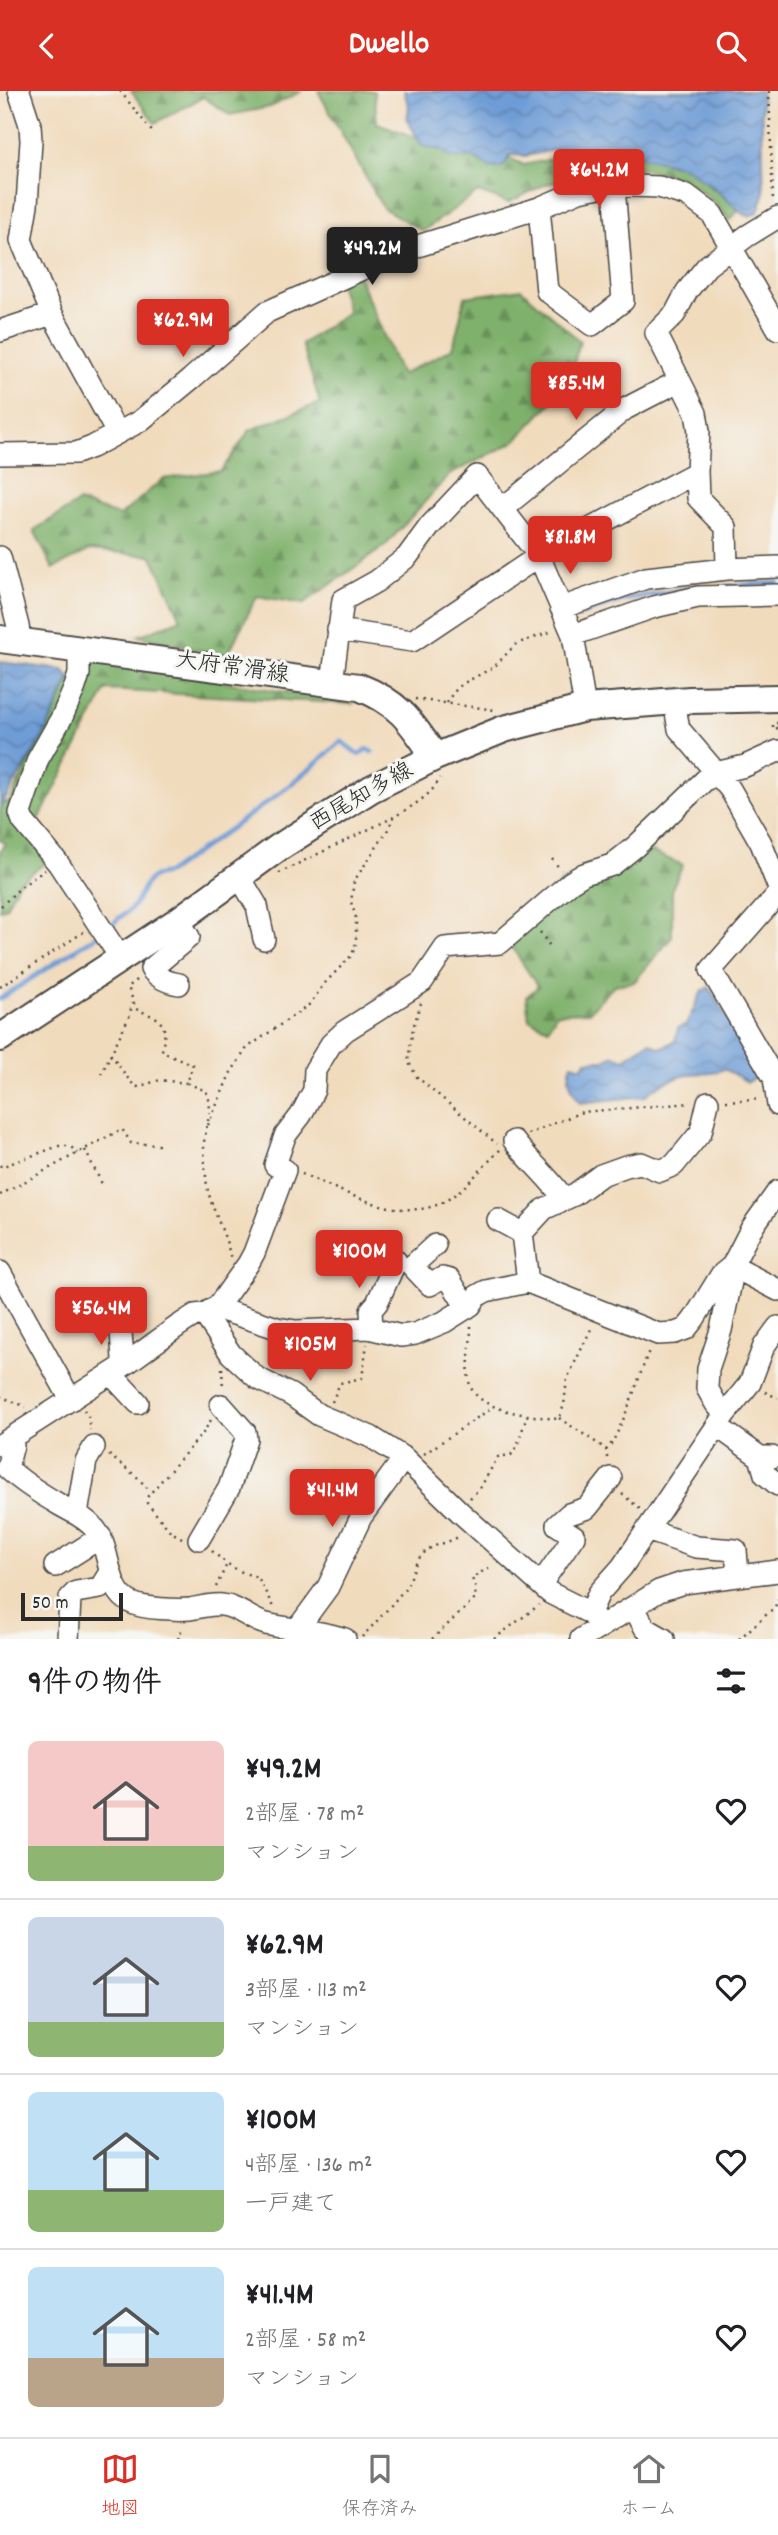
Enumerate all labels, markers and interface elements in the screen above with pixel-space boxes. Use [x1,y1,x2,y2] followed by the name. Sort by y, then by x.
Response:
[349,23,429,69] text: Dwello
[28,27,66,65] icon: back
[712,27,750,65] icon: search
[542,149,656,209] pin: ¥64.2M
[569,155,629,188] text: ¥64.2M
[315,227,429,287] pin: ¥49.2M
[343,233,401,266] text: ¥49.2M
[126,299,240,359] pin: ¥62.9M
[153,305,213,338] text: ¥62.9M
[519,363,633,422] pin: ¥85.4M
[547,368,605,401] text: ¥85.4M
[513,517,627,576] pin: ¥81.8M
[544,522,596,555] text: ¥81.8M
[173,645,291,693] street label: 大府常滑線
[304,755,420,841] street label: 西尾知多線
[310,1231,408,1290] pin: ¥100M
[332,1236,386,1269] text: ¥100M
[44,1287,158,1347] pin: ¥56.4M
[71,1293,131,1326] text: ¥56.4M
[261,1323,359,1383] pin: ¥105M
[284,1329,336,1362] text: ¥105M
[275,1469,389,1529] pin: ¥41.4M
[306,1475,358,1508] text: ¥41.4M
[21,1590,122,1622] scale bar
[32,1591,69,1618] text: 50 m
[712,1662,750,1700] icon: filters
[28,1664,162,1707] text: 9件の物件
[245,1750,321,1793] text: ¥49.2M
[84,1769,168,1853] icon: home
[712,1792,750,1830] icon: heart
[245,1799,364,1832] text: 2部屋 · 78 m²
[245,1838,359,1871] text: マンション
[245,1926,324,1969] text: ¥62.9M
[84,1945,168,2029] icon: home
[712,1968,750,2006] icon: heart
[245,1975,367,2008] text: 3部屋 · 113 m²
[245,2014,359,2047] text: マンション
[245,2101,316,2144] text: ¥100M
[84,2120,168,2204] icon: home
[712,2143,750,2181] icon: heart
[245,2150,372,2183] text: 4部屋 · 136 m²
[245,2189,337,2222] text: 一戸建て
[245,2276,314,2319] text: ¥41.4M
[84,2295,168,2379] icon: home
[712,2318,750,2356] icon: heart
[245,2325,366,2358] text: 2部屋 · 58 m²
[245,2364,359,2397] text: マンション
[101,2450,139,2524] tab: 地図
[342,2450,418,2524] tab: 保存済み
[620,2450,677,2524] tab: ホーム

